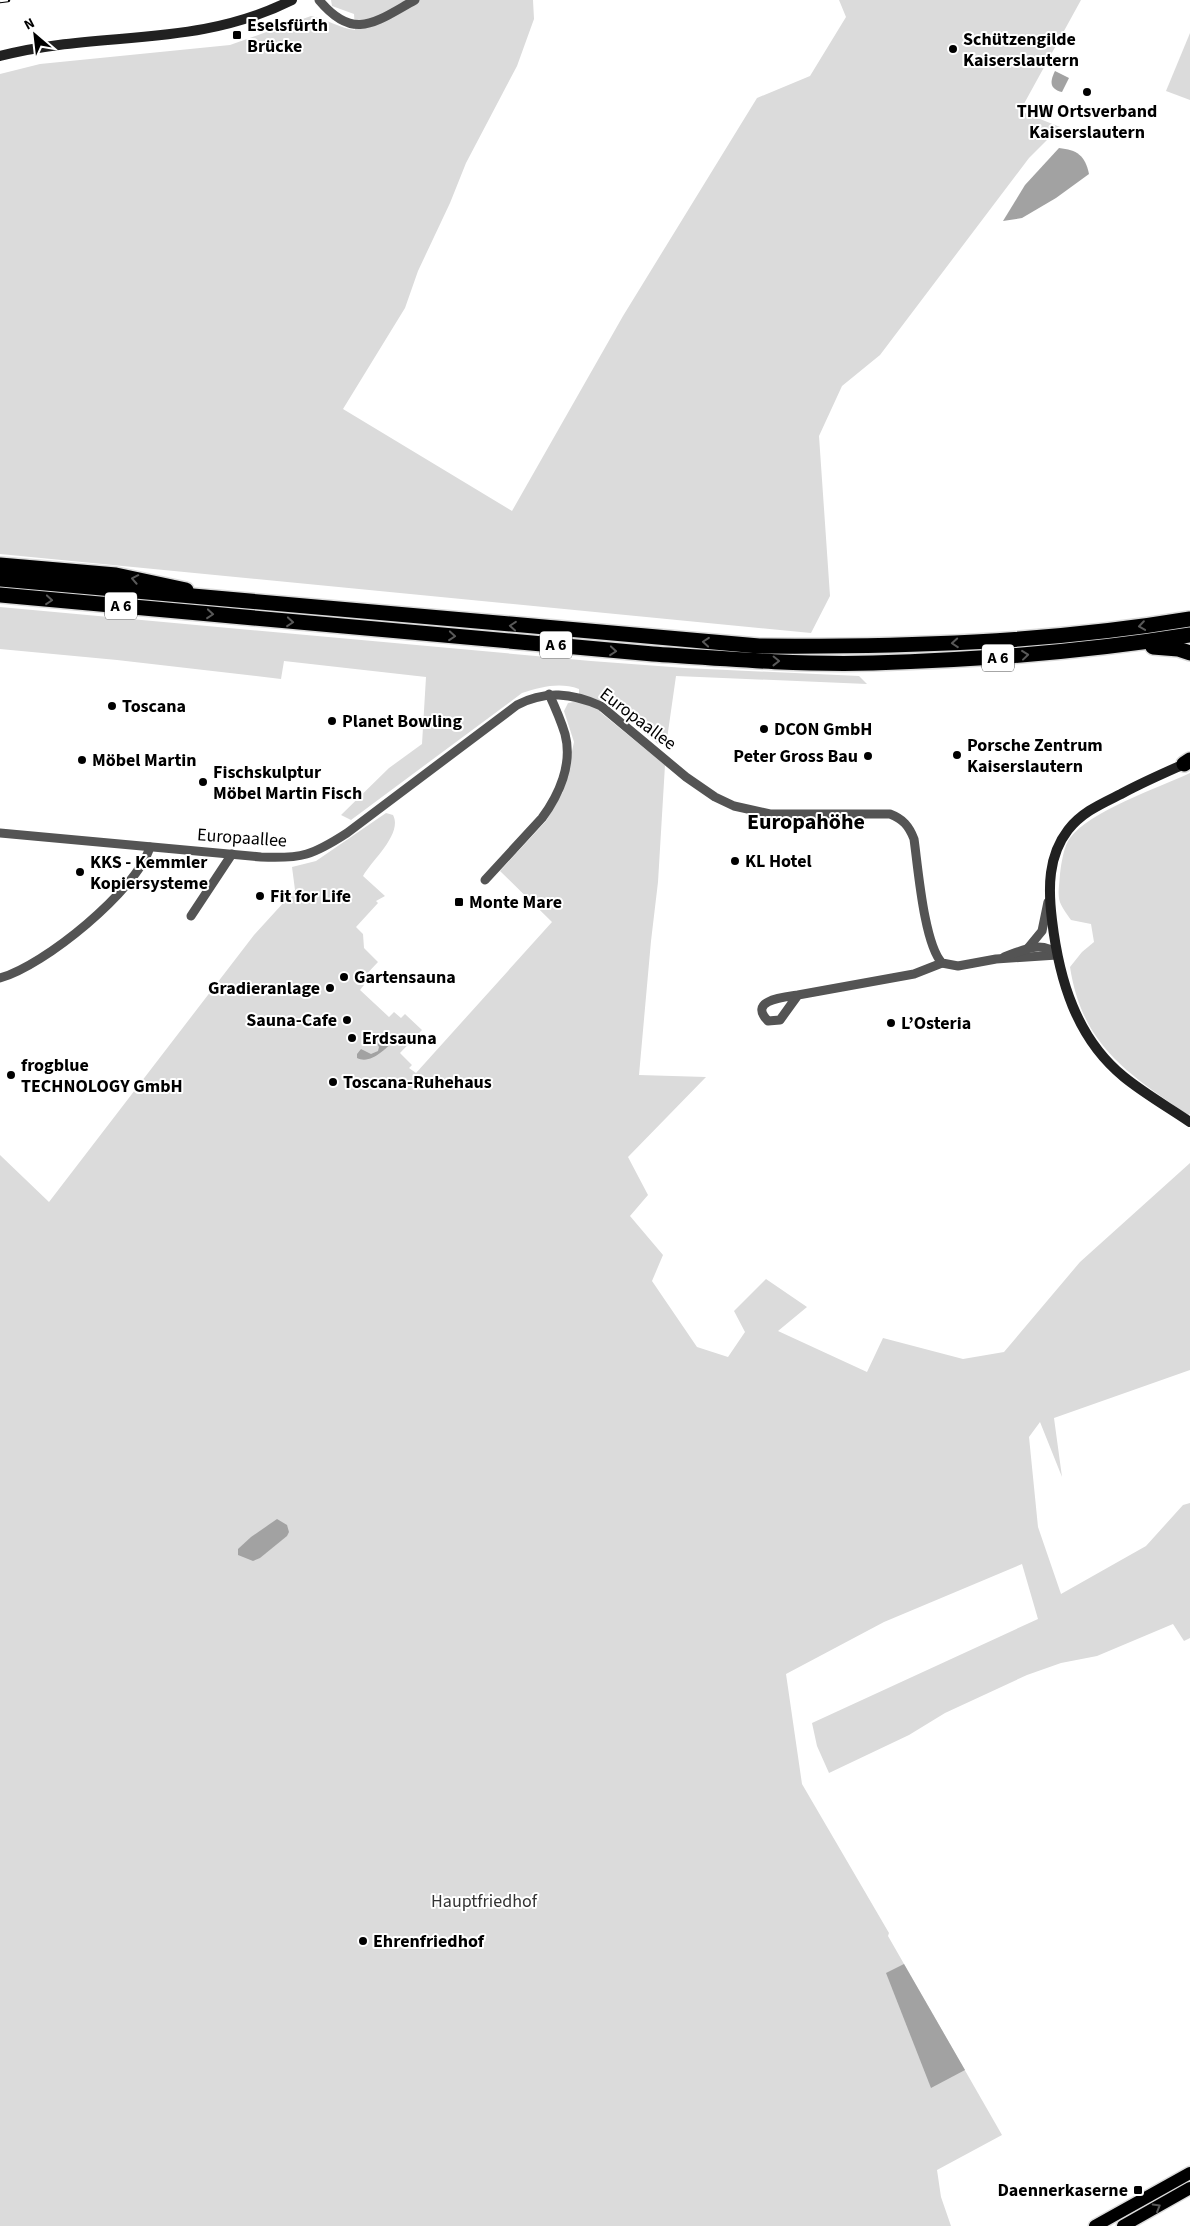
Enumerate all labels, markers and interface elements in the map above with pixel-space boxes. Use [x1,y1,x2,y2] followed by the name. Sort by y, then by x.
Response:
[10,10,60,60] north arrow
[21,13,38,35] text: N
[247,13,328,59] place label: Eselsfürth Brücke
[963,27,1079,73] place label: Schützengilde Kaiserslautern
[231,29,243,41] marker: Eselsfürth Brücke
[947,43,959,55] marker: Schützengilde Kaiserslautern
[1081,86,1093,98] marker: THW Ortsverband Kaiserslautern
[1017,99,1157,145] place label: THW Ortsverband Kaiserslautern
[131,574,140,584] one-way arrow
[105,592,137,620] road number: A 6
[45,594,53,605] one-way arrow
[207,609,215,620] one-way arrow
[286,616,294,627] one-way arrow
[508,621,516,632] one-way arrow
[1138,621,1146,631] one-way arrow
[448,630,456,641] one-way arrow
[540,632,572,658] road number: A 6
[701,637,709,648] one-way arrow
[951,638,959,649] one-way arrow
[982,644,1014,671] road number: A 6
[610,645,618,656] one-way arrow
[1021,650,1029,661] one-way arrow
[772,656,780,666] one-way arrow
[595,682,682,756] street label: Europaallee
[122,694,186,719] place label: Toscana
[106,700,118,712] marker: Toscana
[342,709,462,734] place label: Planet Bowling
[326,715,338,727] marker: Planet Bowling
[774,717,872,742] place label: DCON GmbH
[758,723,770,735] marker: DCON GmbH
[967,733,1103,779] place label: Porsche Zentrum Kaiserslautern
[733,744,858,769] place label: Peter Gross Bau
[92,748,197,773] place label: Möbel Martin
[951,749,963,761] marker: Porsche Zentrum Kaiserslautern
[862,750,874,762] marker: Peter Gross Bau
[76,754,88,766] marker: Möbel Martin
[213,760,362,806] place label: Fischskulptur Möbel Martin Fisch
[197,776,209,788] marker: Fischskulptur Möbel Martin Fisch
[747,806,865,838] district label: Europahöhe
[196,822,288,854] street label: Europaallee
[745,849,812,874] place label: KL Hotel
[90,850,208,896] place label: KKS - Kemmler Kopiersysteme
[729,855,741,867] marker: KL Hotel
[74,866,86,878] marker: KKS - Kemmler Kopiersysteme
[270,884,351,909] place label: Fit for Life
[254,890,266,902] marker: Fit for Life
[469,890,562,915] place label: Monte Mare
[453,896,465,908] marker: Monte Mare
[354,965,456,990] place label: Gartensauna
[338,971,350,983] marker: Gartensauna
[208,976,320,1001] place label: Gradieranlage
[324,982,336,994] marker: Gradieranlage
[246,1008,337,1033] place label: Sauna-Cafe
[901,1011,971,1036] place label: L’Osteria
[341,1014,353,1026] marker: Sauna-Cafe
[885,1017,897,1029] marker: L’Osteria
[362,1026,437,1051] place label: Erdsauna
[346,1032,358,1044] marker: Erdsauna
[21,1053,183,1099] place label: frogblue TECHNOLOGY GmbH
[5,1069,17,1081] marker: frogblue TECHNOLOGY GmbH
[343,1070,492,1095] place label: Toscana-Ruhehaus
[327,1076,339,1088] marker: Toscana-Ruhehaus
[431,1889,538,1914] park label: Hauptfriedhof
[373,1929,485,1954] place label: Ehrenfriedhof
[357,1935,369,1947] marker: Ehrenfriedhof
[997,2178,1128,2203] place label: Daennerkaserne
[1132,2184,1144,2196] marker: Daennerkaserne
[1151,2203,1160,2213] one-way arrow

